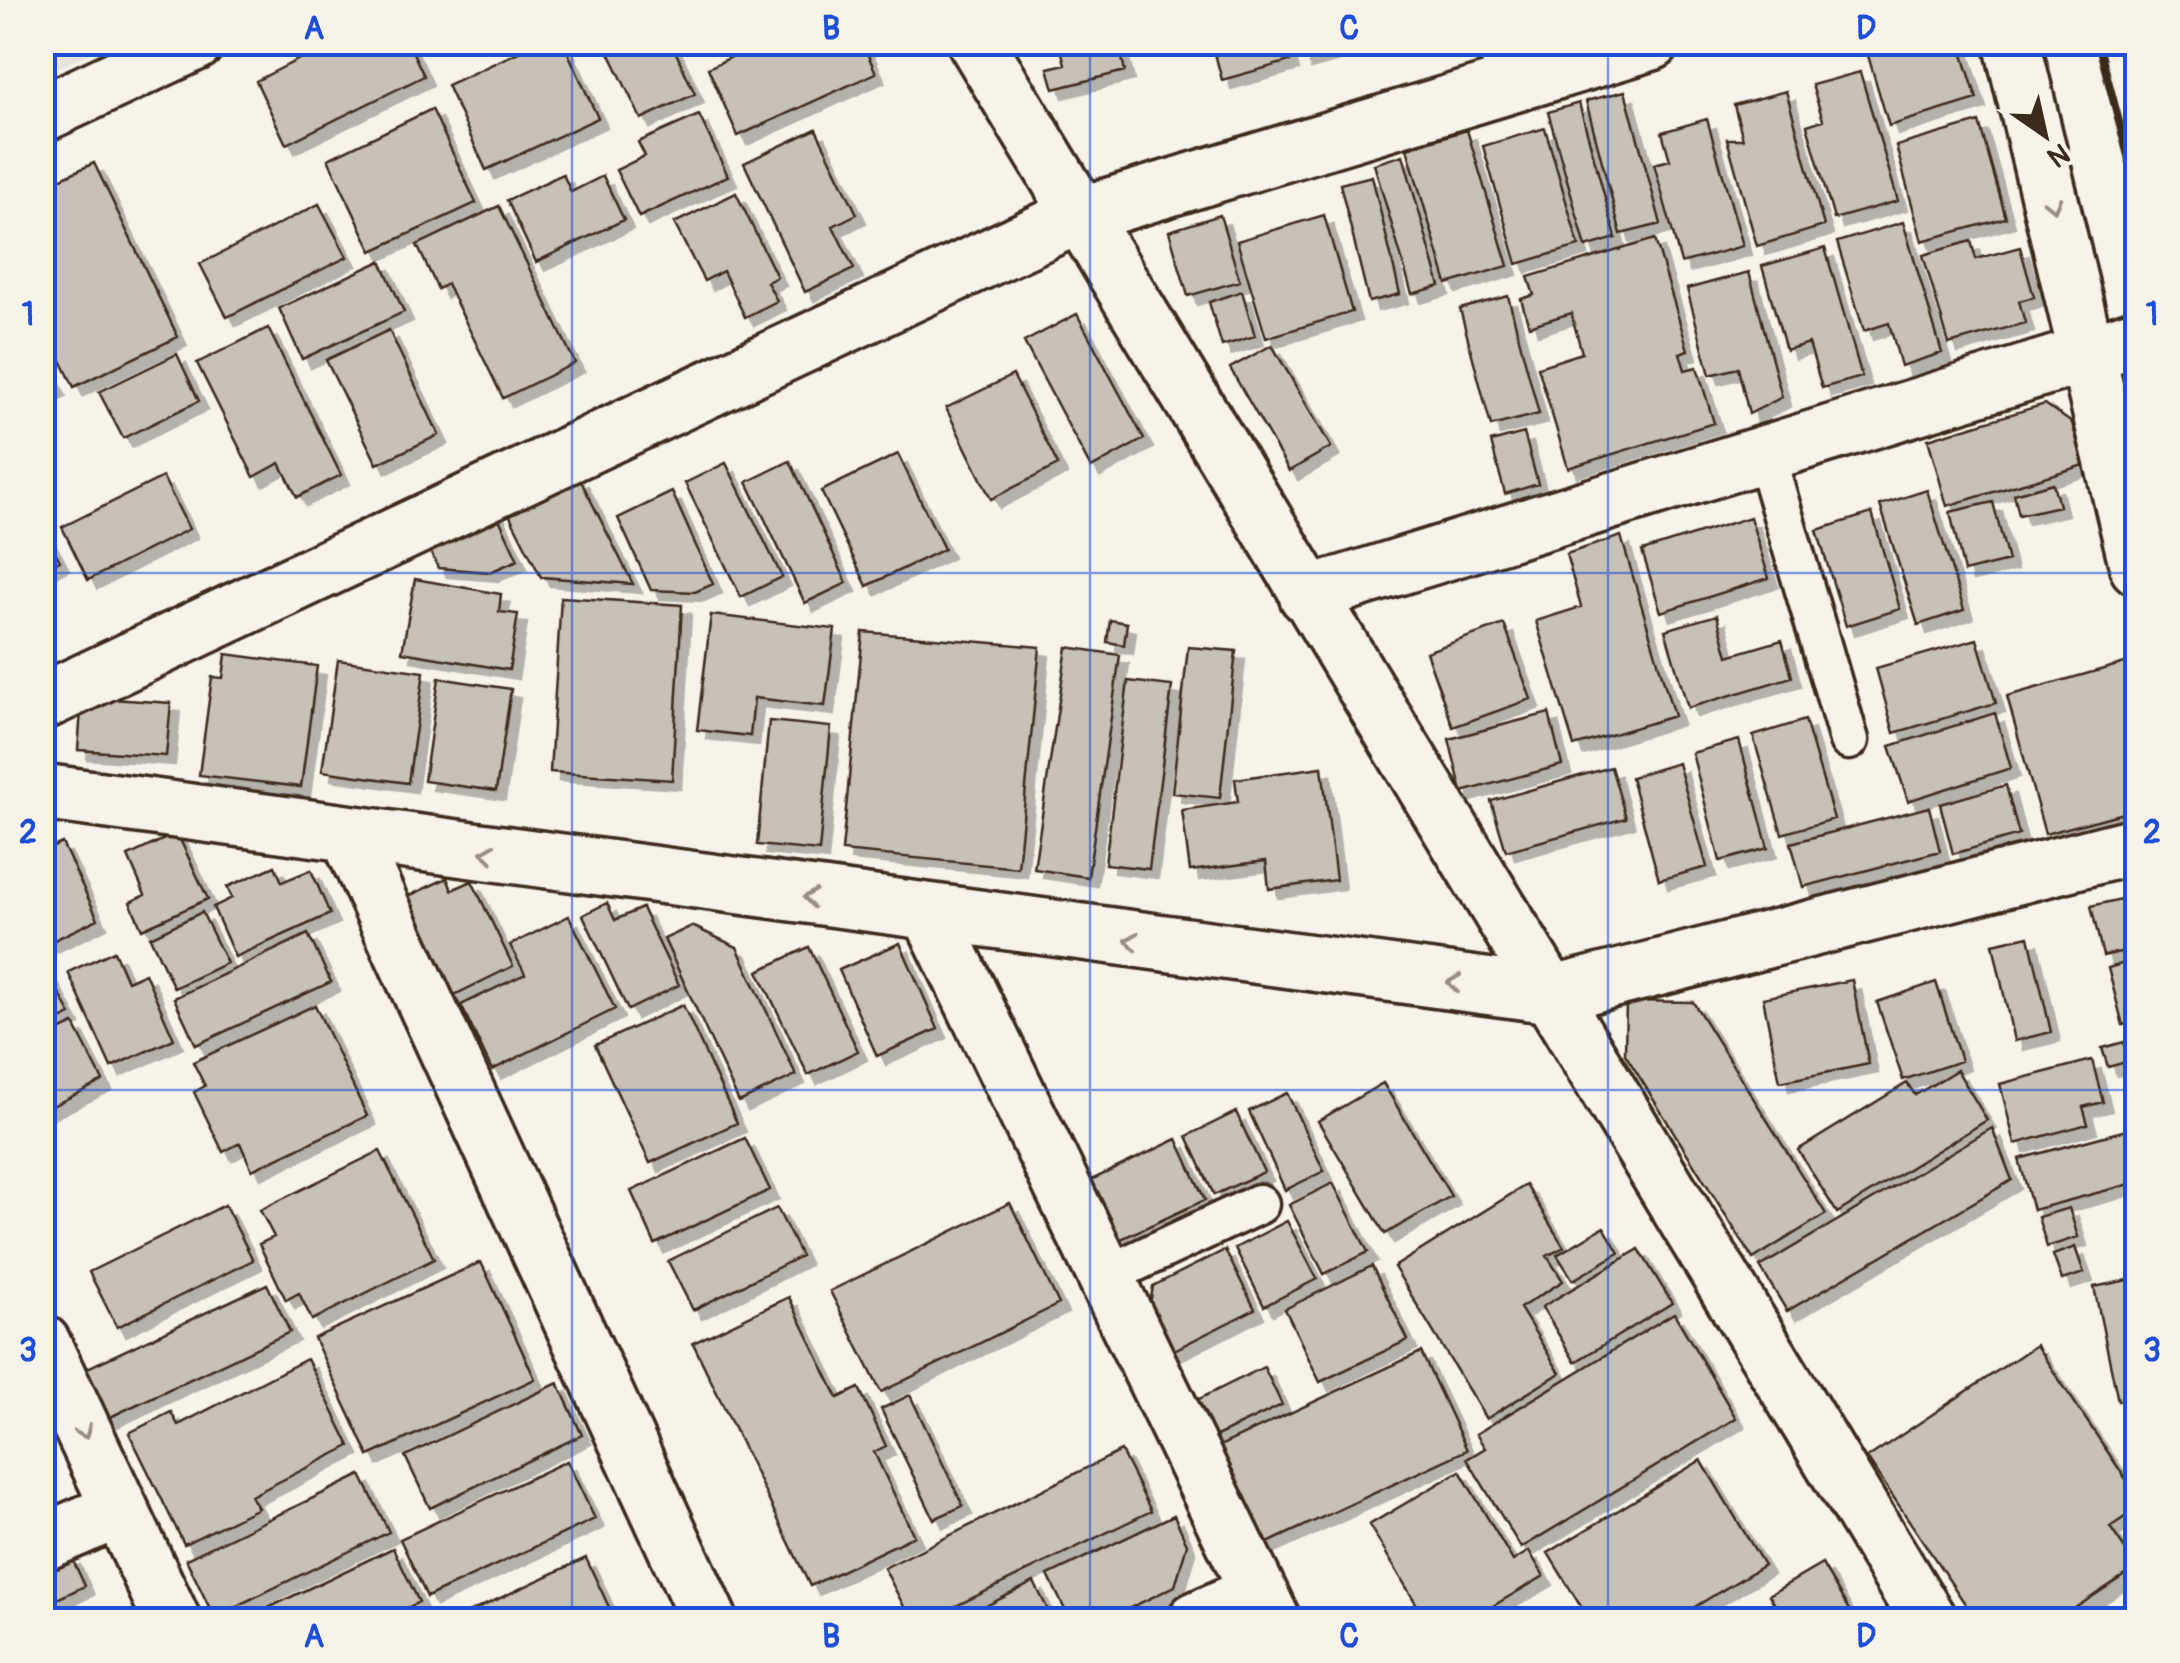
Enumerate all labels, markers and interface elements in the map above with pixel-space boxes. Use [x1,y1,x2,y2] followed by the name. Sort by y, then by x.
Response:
[304,9,325,49] text: A
[822,9,840,49] text: B
[1339,9,1359,49] text: C
[1856,9,1876,49] text: D
[1995,85,2095,185] north arrow
[2041,135,2076,174] text: N
[2041,196,2062,213] one-way arrow
[22,295,34,335] text: 1
[2146,295,2158,335] text: 1
[19,813,37,853] text: 2
[2143,813,2161,853] text: 2
[479,844,496,865] one-way arrow
[801,888,817,909] one-way arrow
[1123,931,1139,952] one-way arrow
[1446,973,1462,994] one-way arrow
[19,1331,37,1371] text: 3
[2143,1331,2161,1371] text: 3
[71,1422,91,1440] one-way arrow
[304,1617,325,1657] text: A
[822,1617,840,1657] text: B
[1339,1617,1359,1657] text: C
[1856,1617,1876,1657] text: D

